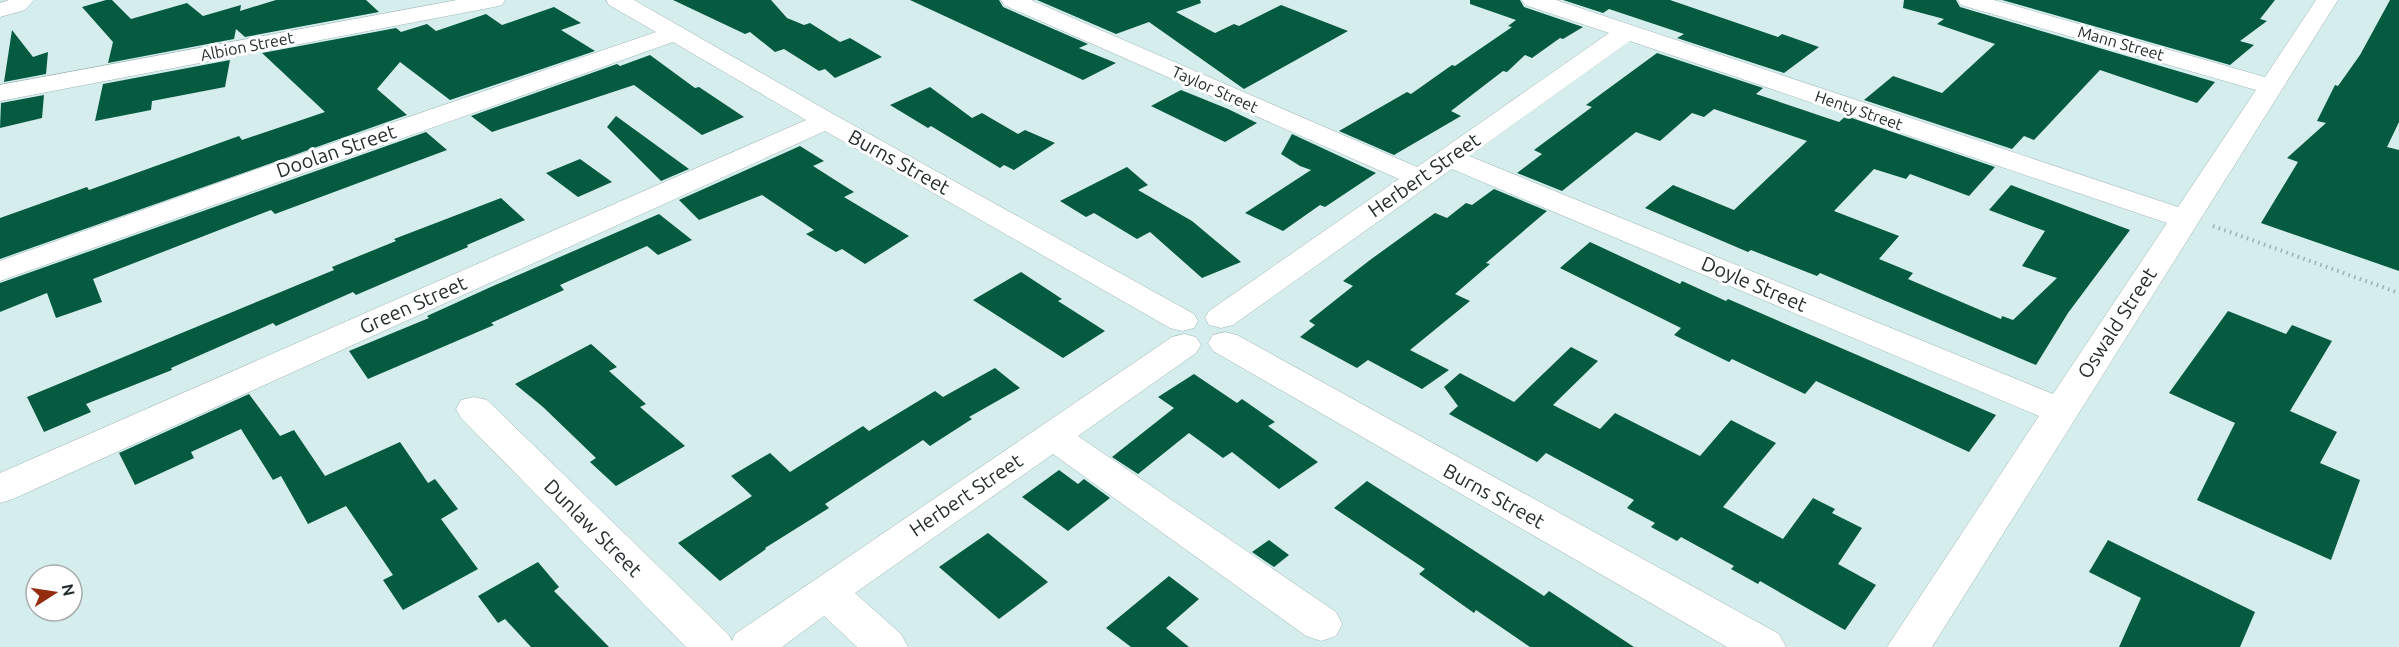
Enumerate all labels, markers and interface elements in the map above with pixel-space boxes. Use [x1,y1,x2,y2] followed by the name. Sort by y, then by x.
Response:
[2076,22,2167,64] street label: Mann Street
[199,28,296,64] street label: Albion Street
[1169,62,1261,116] street label: Taylor Street
[1813,87,1906,134] street label: Henty Street
[273,119,399,182] street label: Doolan Street
[845,124,954,199] street label: Burns Street
[1363,127,1484,222] street label: Herbert Street
[1698,251,1810,316] street label: Doyle Street
[2072,263,2161,382] street label: Oswald Street
[356,271,470,338] street label: Green Street
[905,448,1027,541] street label: Herbert Street
[1440,458,1549,533] street label: Burns Street
[540,474,647,581] street label: Dunlaw Street
[24,563,84,623] north arrow
[59,582,79,598] text: N

